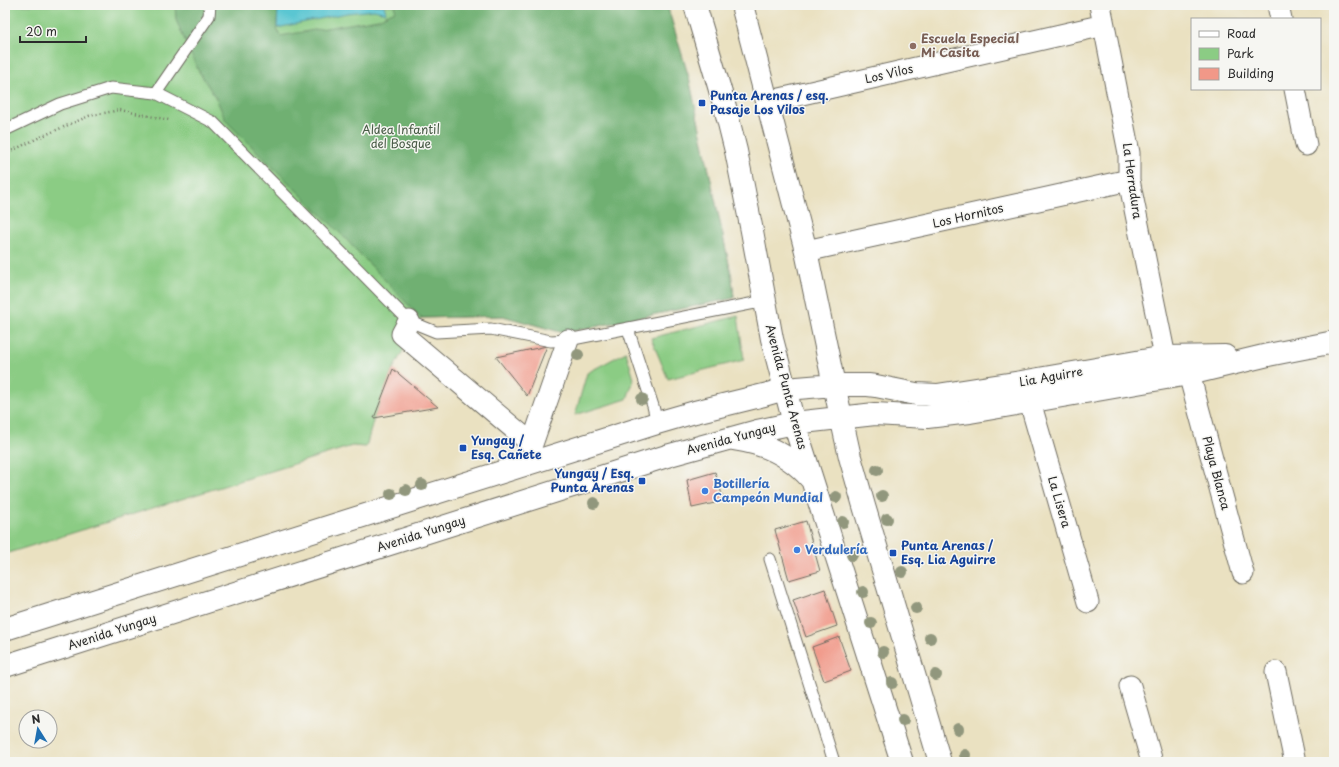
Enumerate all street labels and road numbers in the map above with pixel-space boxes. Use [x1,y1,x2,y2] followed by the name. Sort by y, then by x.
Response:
[863,59,915,87] street label: Los Vilos
[1119,142,1147,221] street label: La Herradura
[931,198,1005,232] street label: Los Hornitos
[762,322,812,452] street label: Avenida Punta Arenas
[1018,362,1084,390] street label: Lia Aguirre
[684,417,777,459] street label: Avenida Yungay
[1198,434,1236,512] street label: Playa Blanca
[1044,474,1076,530] street label: La Lisera
[374,510,467,556] street label: Avenida Yungay
[65,608,158,654] street label: Avenida Yungay

